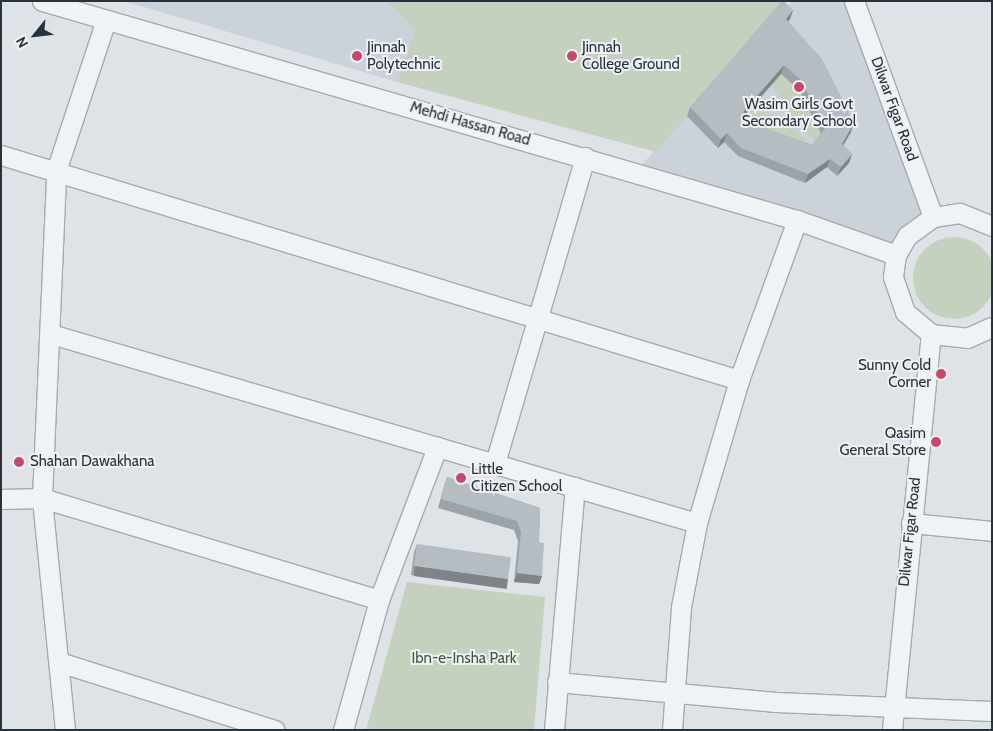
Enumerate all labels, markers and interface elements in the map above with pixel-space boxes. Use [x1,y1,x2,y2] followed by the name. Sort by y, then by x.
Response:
[10,10,60,60] north arrow
[12,34,32,51] text: N
[367,38,441,73] place label: Jinnah Polytechnic
[582,38,680,73] place label: Jinnah College Ground
[351,50,363,62] marker: Jinnah Polytechnic
[566,50,578,62] marker: Jinnah College Ground
[867,54,921,164] street label: Dilwar Figar Road
[793,81,805,93] marker: Wasim Girls Govt Secondary School
[742,95,856,130] place label: Wasim Girls Govt Secondary School
[408,98,532,150] street label: Mehdi Hassan Road
[858,356,931,391] place label: Sunny Cold Corner
[935,368,947,380] marker: Sunny Cold Corner
[839,424,926,459] place label: Qasim General Store
[930,436,942,448] marker: Qasim General Store
[30,453,155,471] place label: Shahan Dawakhana
[12,455,26,469] marker: Shahan Dawakhana
[471,460,562,495] place label: Little Citizen School
[455,472,467,484] marker: Little Citizen School
[895,476,925,588] street label: Dilwar Figar Road
[412,650,516,668] park label: Ibn-e-Insha Park

